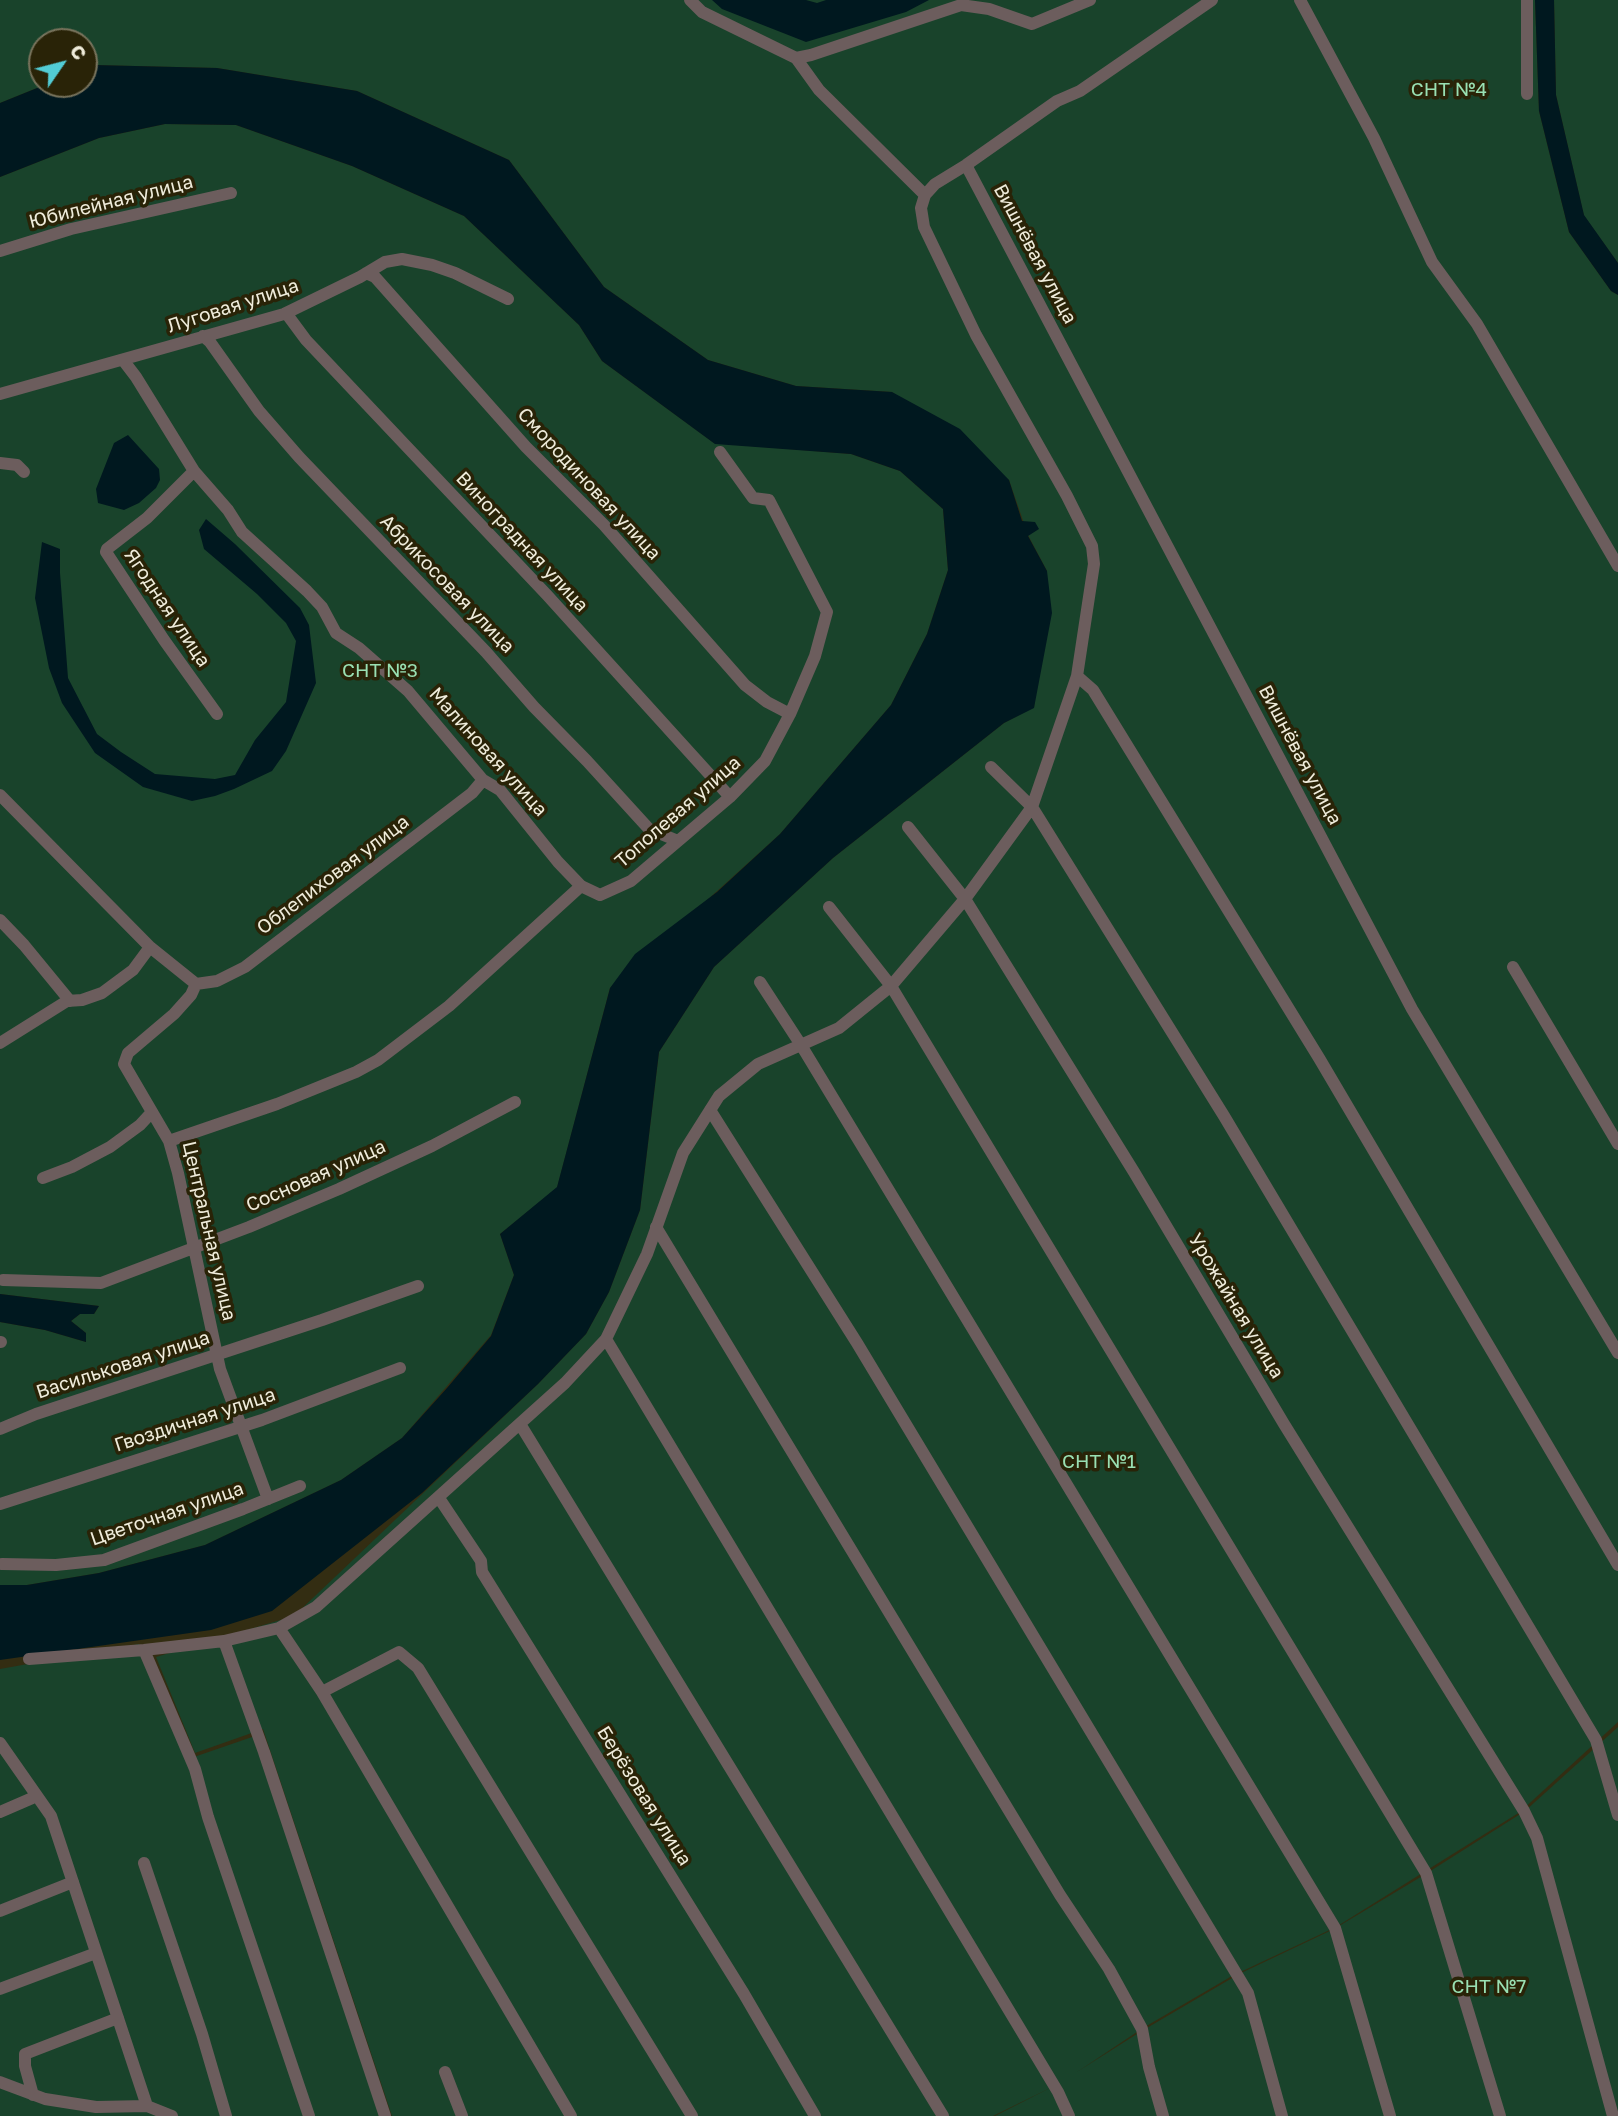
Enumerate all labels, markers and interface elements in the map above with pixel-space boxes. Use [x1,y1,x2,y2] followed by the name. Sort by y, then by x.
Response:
[28,28,98,98] north arrow
[66,40,92,64] text: С
[1411,79,1487,101] park label: СНТ №4
[27,171,195,233] street label: Юбилейная улица
[989,180,1081,328] street label: Вишнёвая улица
[164,274,302,338] street label: Луговая улица
[513,403,665,565] street label: Смородиновая улица
[451,467,593,617] street label: Виноградная улица
[375,510,519,658] street label: Абрикосовая улица
[119,544,215,672] street label: Ягодная улица
[342,660,418,682] park label: СНТ №3
[1254,681,1346,829] street label: Вишнёвая улица
[424,683,552,821] street label: Малиновая улица
[611,751,745,873] street label: Тополевая улица
[252,810,414,940] street label: Облепиховая улица
[243,1135,389,1217] street label: Сосновая улица
[177,1139,241,1323] street label: Центральная улица
[1184,1229,1288,1383] street label: Урожайная улица
[33,1326,213,1404] street label: Васильковая улица
[112,1383,278,1457] street label: Гвоздичная улица
[1062,1451,1136,1473] park label: СНТ №1
[87,1477,247,1551] street label: Цветочная улица
[592,1722,696,1870] street label: Берёзовая улица
[1452,1976,1526,1998] park label: СНТ №7

